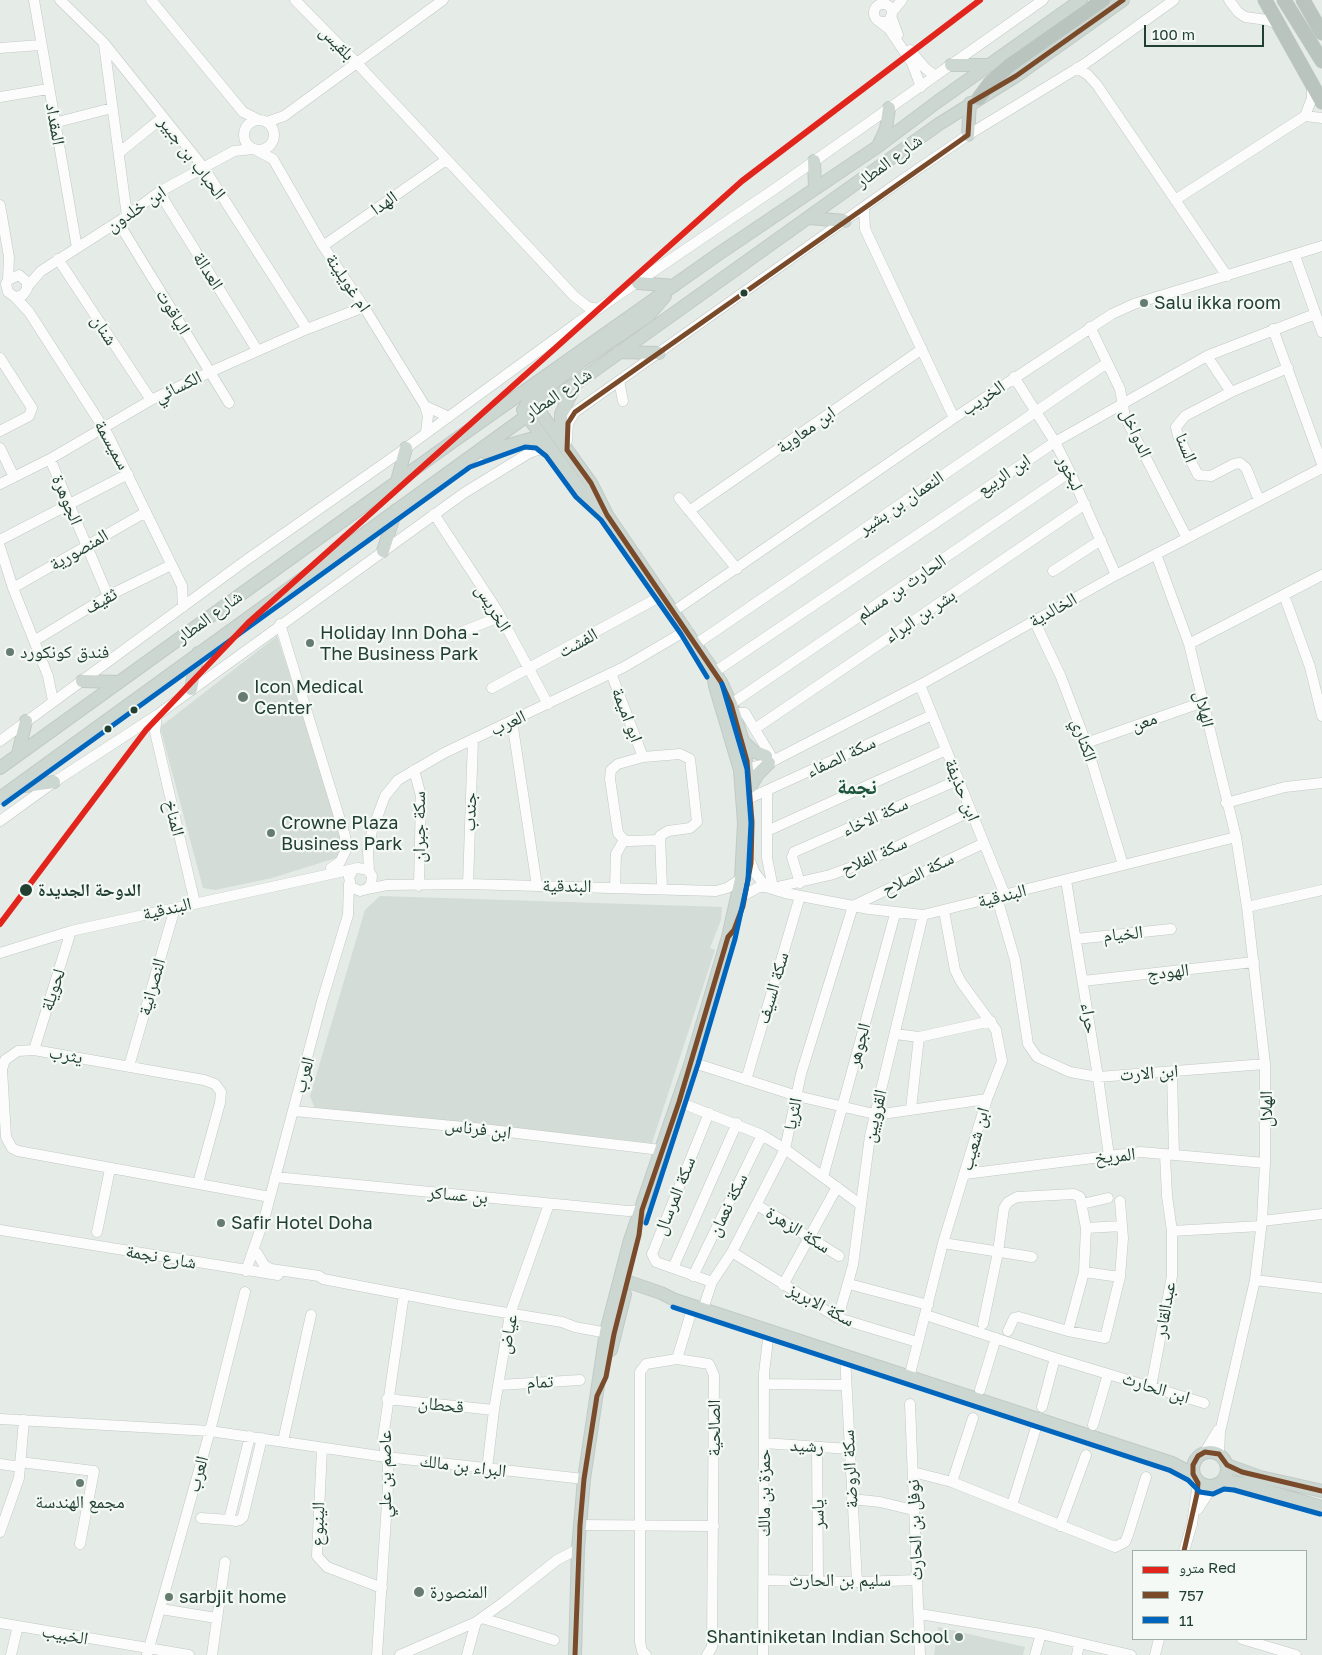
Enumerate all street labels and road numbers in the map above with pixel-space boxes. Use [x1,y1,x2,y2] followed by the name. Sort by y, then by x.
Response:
[315,21,359,65] street label: بلقيس
[41,101,69,147] street label: المقداد
[154,112,230,204] street label: الحباب بن جبير
[851,130,927,192] street label: شارع المطار
[102,181,170,237] street label: ابن خلدون
[366,186,402,220] street label: الهدا
[188,248,228,294] street label: العدالة
[321,250,375,316] street label: ام غويلينة
[151,285,195,339] street label: الياقوت
[86,311,122,349] street label: شنان
[520,363,596,425] street label: شارع المطار
[151,366,205,408] street label: الكسائي
[957,376,1009,420] street label: الخريب
[772,402,840,458] street label: ابن معاوية
[1116,405,1156,461] street label: الدواخل
[90,416,134,474] street label: سميسمة
[1170,430,1202,466] street label: السنا
[973,449,1035,501] street label: ابن الربيع
[1052,452,1088,494] street label: لبخور
[854,467,948,539] street label: النعمان بن بشير
[47,472,87,528] street label: الجوهرة
[46,525,112,575] street label: المنصورية
[852,550,950,626] street label: الحارث بن مسلم
[470,580,516,636] street label: الخريس
[81,583,121,619] street label: ثقيف
[880,584,960,648] street label: بشر بن البراء
[171,586,247,648] street label: شارع المطار
[1025,588,1081,632] street label: الخالدية
[555,623,601,663] street label: الفشت
[607,685,647,745] street label: ابو اميمة
[1189,689,1219,729] street label: الهلال
[487,705,529,741] street label: العرب
[1128,707,1160,737] street label: معن
[1067,716,1101,764] street label: الكناري
[803,732,879,782] street label: سكة الصفاء
[940,756,984,824] street label: ابن حذيفة
[408,791,430,863] street label: سكة جبران
[459,792,481,832] street label: جندب
[839,793,911,841] street label: سكة الاخاء
[159,798,189,838] street label: المناخ
[838,832,910,880] street label: سكة الفلاح
[879,847,957,901] street label: سكة الصلاح
[542,875,592,897] street label: البندقية
[975,880,1029,912] street label: البندقية
[141,893,193,925] street label: البندقية
[1102,921,1144,947] street label: الخيام
[752,949,794,1027] street label: سكة السيف
[134,956,170,1018] street label: النصرانية
[1146,959,1190,985] street label: الهودج
[36,966,70,1014] street label: لحويلة
[1076,1001,1102,1035] street label: حراء
[843,1021,875,1069] street label: الجوهر
[47,1041,85,1069] street label: يثرب
[289,1054,319,1096] street label: العرب
[1119,1060,1179,1086] street label: ابن الارت
[858,1087,892,1145] street label: القرويين
[1255,1091,1277,1127] street label: الهلال
[779,1096,807,1132] street label: الثريا
[956,1105,994,1173] street label: ابن شعيب
[444,1114,512,1144] street label: ابن فرناس
[1093,1143,1137,1169] street label: المريخ
[650,1154,700,1238] street label: سكة المرسال
[703,1170,753,1240] street label: سكة نعمان
[427,1182,489,1208] street label: بن عساكر
[762,1202,834,1258] street label: سكة الزهرة
[124,1240,198,1274] street label: شارع نجمة
[784,1279,858,1331] street label: سكة الابريز
[1149,1280,1181,1340] street label: عبدالقادر
[494,1312,522,1356] street label: عياض
[1119,1367,1193,1409] street label: ابن الحارث
[526,1371,554,1393] street label: تمام
[417,1392,465,1418] street label: قحطان
[703,1399,725,1457] street label: الصالحية
[837,1429,863,1509] street label: سكة الروضة
[374,1430,396,1518] street label: عاصم بن علي
[790,1434,824,1458] street label: رشيد
[753,1449,775,1537] street label: حمزة بن مالك
[418,1450,508,1482] street label: البراء بن مالك
[183,1453,213,1495] street label: العرب
[902,1479,928,1581] street label: نوفل بن الحارث
[807,1499,829,1529] street label: ياسر
[306,1501,330,1547] street label: الينبوع
[789,1569,891,1591] street label: سليم بن الحارث
[40,1620,90,1650] street label: الخبيب

